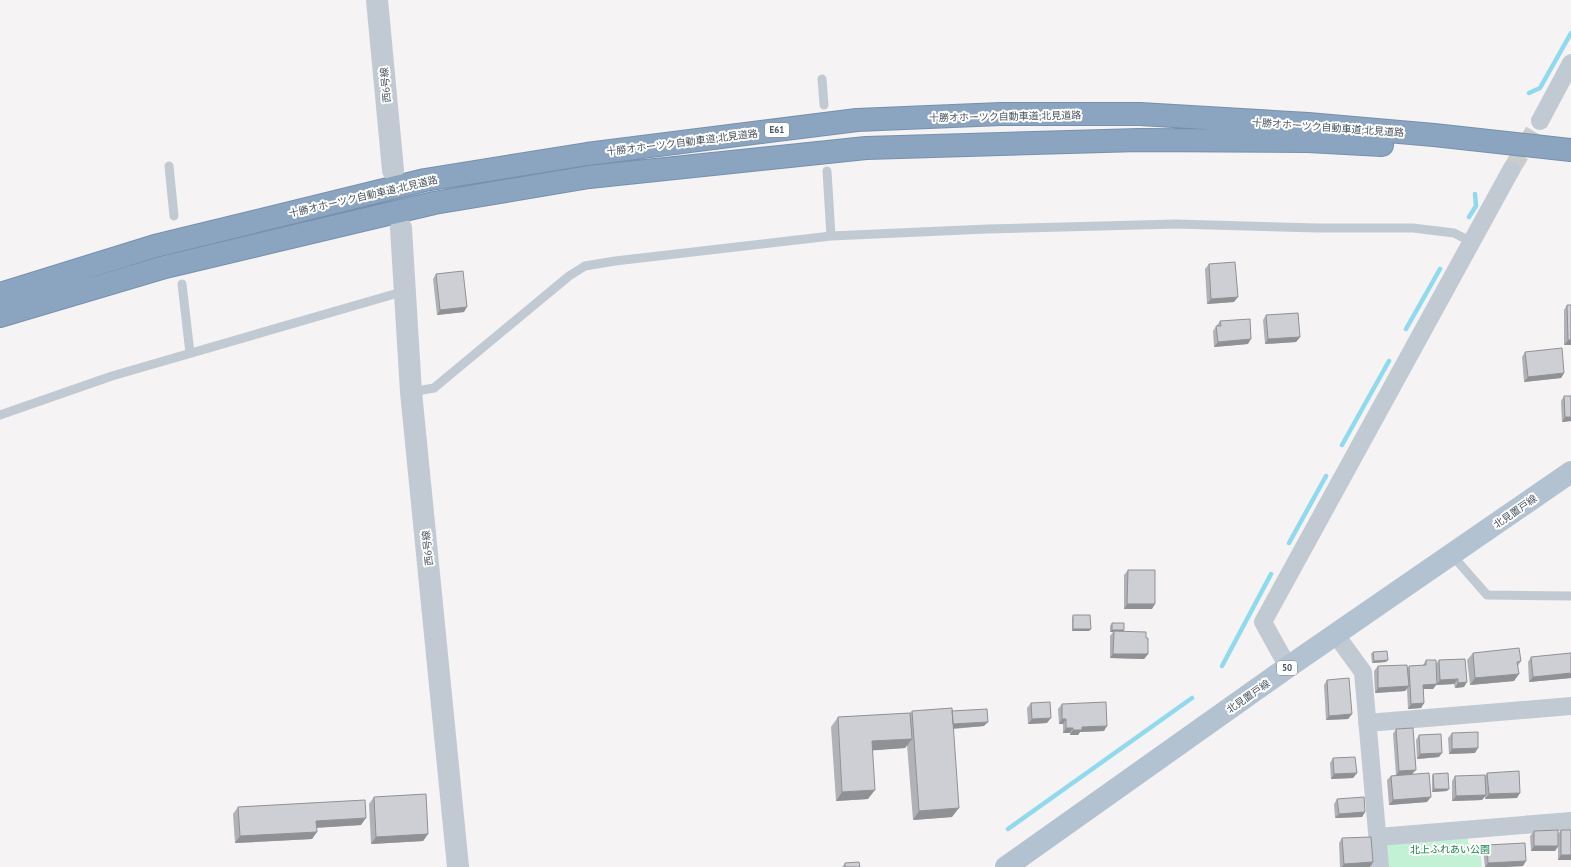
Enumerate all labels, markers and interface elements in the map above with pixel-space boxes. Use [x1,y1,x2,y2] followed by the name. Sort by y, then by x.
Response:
[377,67,394,103] street label: 西6号線
[929,109,1081,124] street label: 十勝オホーツク自動車道;北見道路
[1252,116,1404,139] street label: 十勝オホーツク自動車道;北見道路
[765,123,789,137] road number: E61
[606,127,758,158] street label: 十勝オホーツク自動車道;北見道路
[287,173,439,220] street label: 十勝オホーツク自動車道;北見道路
[1491,492,1539,531] street label: 北見置戸線
[419,530,436,566] street label: 西6号線
[1277,661,1297,675] road number: 50
[1224,677,1272,716] street label: 北見置戸線
[1410,843,1490,856] park label: 北上ふれあい公園

